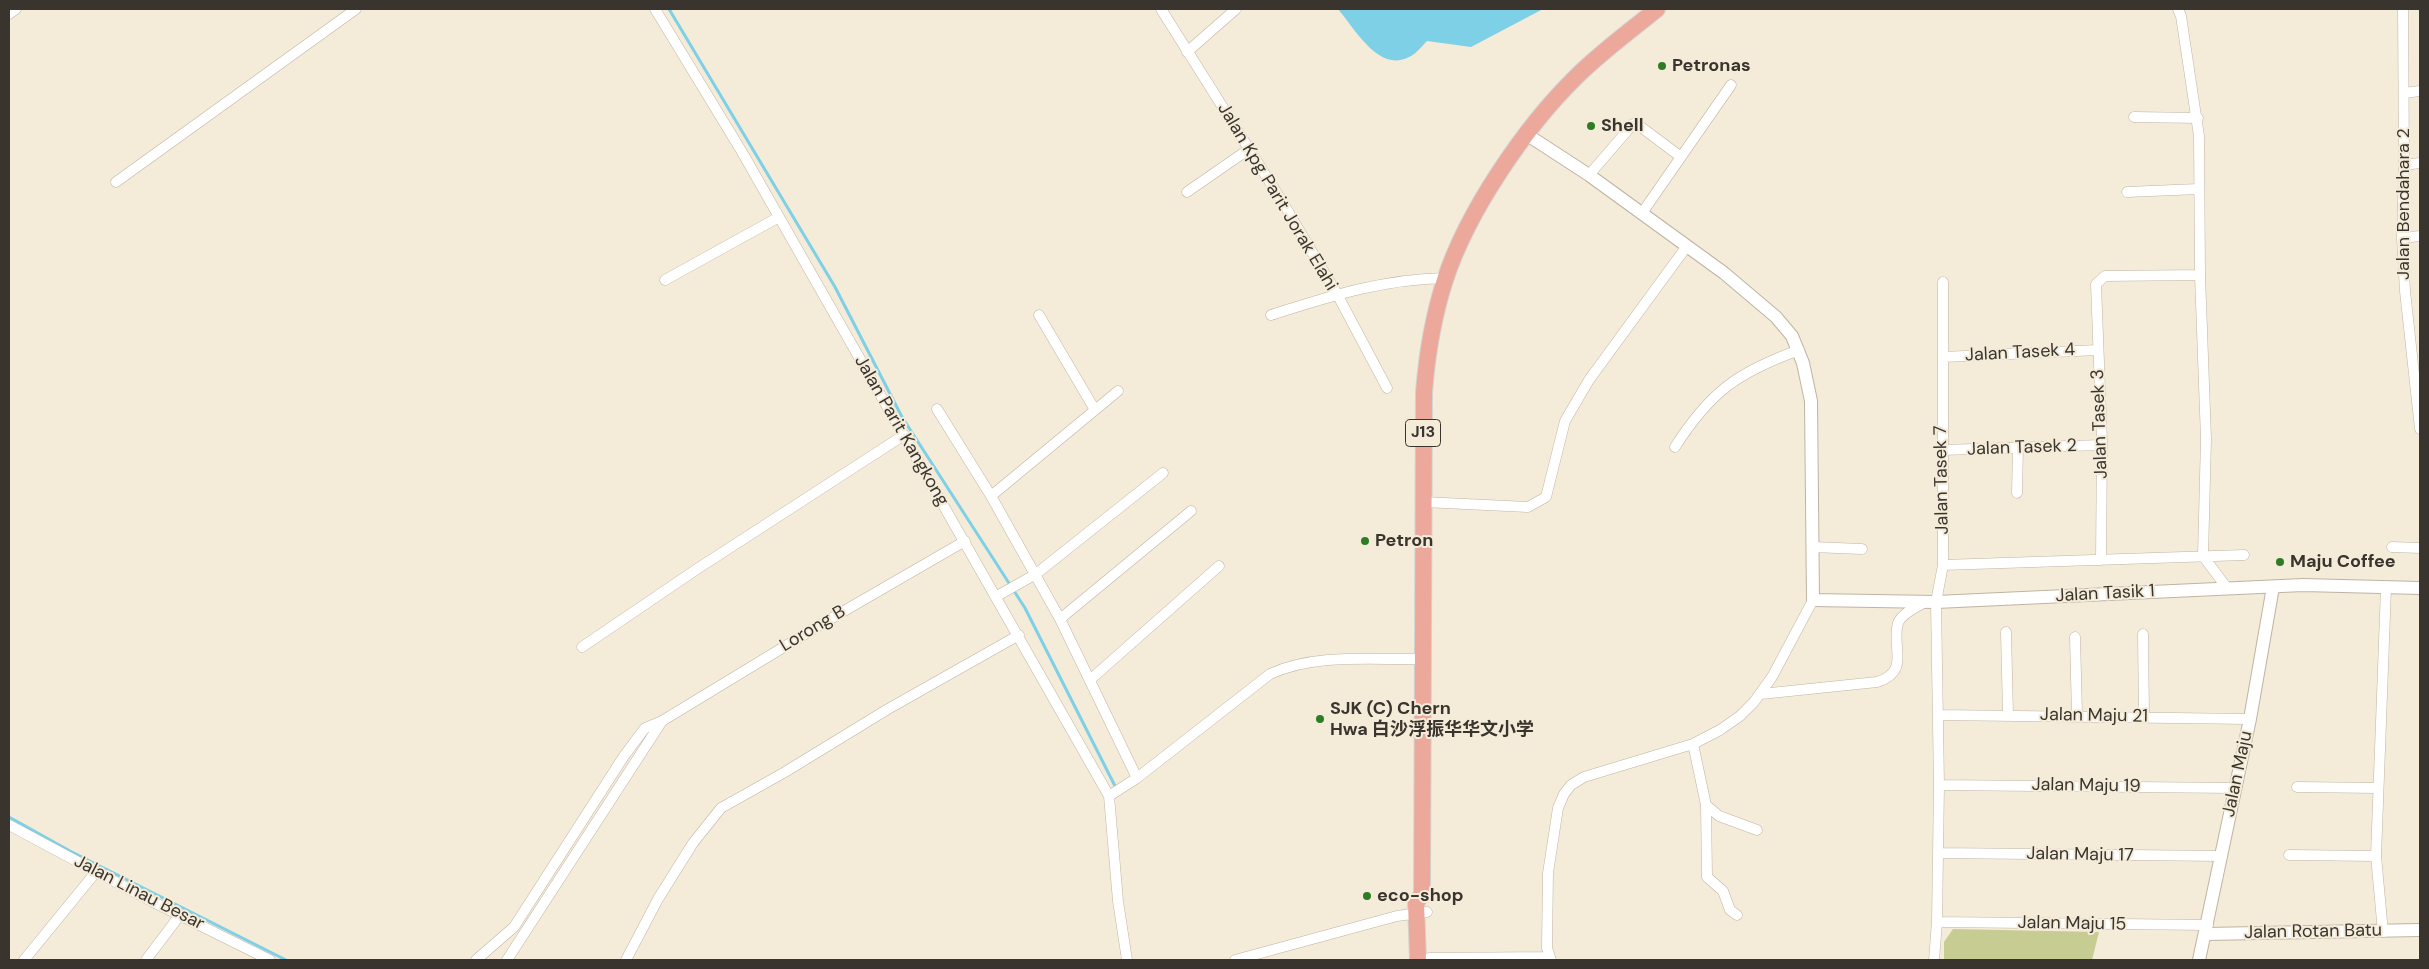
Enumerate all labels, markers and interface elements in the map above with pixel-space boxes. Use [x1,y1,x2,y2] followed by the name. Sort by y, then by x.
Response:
[1672,55,1751,77] place label: Petronas
[1656,60,1668,72] marker: Petronas
[1212,99,1342,295] street label: Jalan Kpg Parit Jorak Elahi
[1601,115,1643,137] place label: Shell
[1585,120,1597,132] marker: Shell
[2393,128,2415,280] street label: Jalan Bendahara 2
[1964,339,2076,367] street label: Jalan Tasek 4
[849,352,953,510] street label: Jalan Parit Kangkong
[2087,369,2113,479] street label: Jalan Tasek 3
[1406,419,1440,446] road number: J13
[1930,425,1954,535] street label: Jalan Tasek 7
[1967,435,2077,461] street label: Jalan Tasek 2
[1375,530,1433,552] place label: Petron
[1359,535,1371,547] marker: Petron
[2290,551,2396,573] place label: Maju Coffee
[2274,556,2286,568] marker: Maju Coffee
[2055,581,2155,607] street label: Jalan Tasik 1
[776,601,850,657] street label: Lorong B
[1330,698,1534,741] place label: SJK (C) Chern Hwa 白沙浮振华华文小学
[2040,704,2148,728] street label: Jalan Maju 21
[1314,713,1326,725] marker: SJK (C) Chern Hwa 白沙浮振华华文小学
[2218,729,2258,819] street label: Jalan Maju
[2031,774,2141,798] street label: Jalan Maju 19
[2026,843,2134,867] street label: Jalan Maju 17
[70,851,208,935] street label: Jalan Linau Besar
[1377,885,1464,907] place label: eco-shop
[1361,890,1373,902] marker: eco-shop
[2017,912,2127,936] street label: Jalan Maju 15
[2244,920,2382,944] street label: Jalan Rotan Batu

